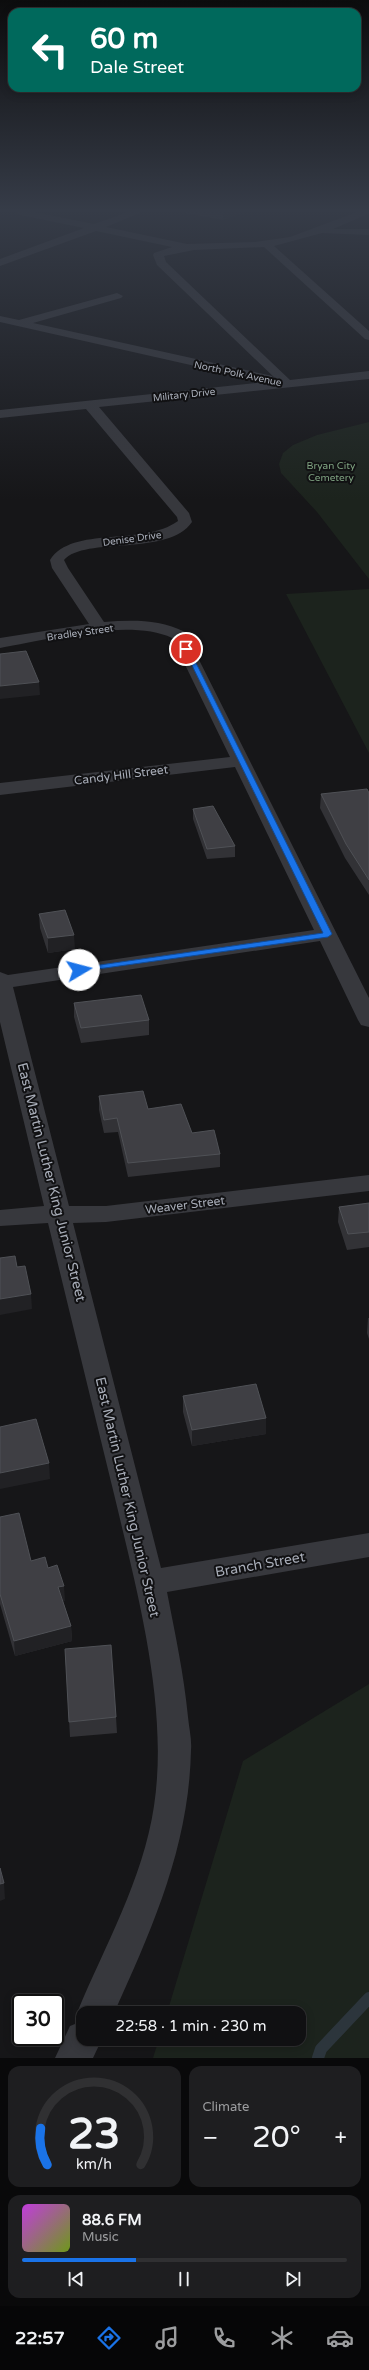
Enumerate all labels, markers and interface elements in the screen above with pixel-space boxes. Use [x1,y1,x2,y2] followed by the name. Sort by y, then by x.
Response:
[90,22,158,56] text: 60 m
[24,24,76,76] icon: left
[90,56,184,78] text: Dale Street
[193,359,283,389] street label: North Polk Avenue
[152,386,216,404] street label: Military Drive
[307,460,356,484] park label: Bryan City Cemetery
[102,529,163,549] street label: Denise Drive
[46,622,114,644] street label: Bradley Street
[169,632,203,666] pin
[175,638,197,660] icon: arrive
[73,762,169,788] street label: Candy Hill Street
[58,949,100,991] position arrow
[14,1061,90,1304] street label: East Martin Luther King Junior Street
[144,1193,226,1217] street label: Weaver Street
[92,1375,164,1619] street label: East Martin Luther King Junior Street
[214,1548,307,1581] street label: Branch Street
[12,1994,64,2046] speed limit sign: 30
[116,2017,266,2035] text: 22:58 · 1 min · 230 m
[203,2099,249,2115] text: Climate
[68,2109,120,2159] text: 23
[252,2119,301,2156] text: 20°
[203,2125,218,2151] text: −
[335,2125,347,2151] text: +
[76,2155,112,2172] text: km/h
[82,2211,142,2229] text: 88.6 FM
[82,2229,119,2245] text: Music
[65,2268,87,2290] icon: previous
[173,2268,195,2290] icon: pause
[282,2268,304,2290] icon: next
[95,2324,123,2352] icon: directions
[153,2324,181,2352] icon: music
[210,2324,238,2352] icon: phone
[268,2324,296,2352] icon: climate
[326,2324,354,2352] icon: car
[15,2327,65,2349] text: 22:57

